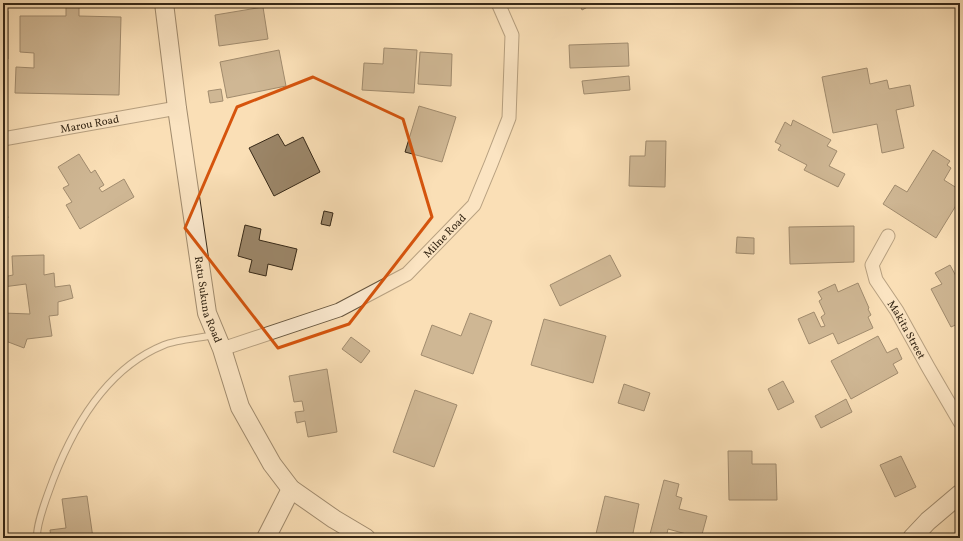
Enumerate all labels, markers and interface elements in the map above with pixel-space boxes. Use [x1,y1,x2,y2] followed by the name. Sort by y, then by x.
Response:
[59,112,121,138] street label: Marou Road
[421,211,470,262] street label: Milne Road
[190,255,225,345] street label: Ratu Sukuna Road
[883,298,928,362] street label: Makita Street

